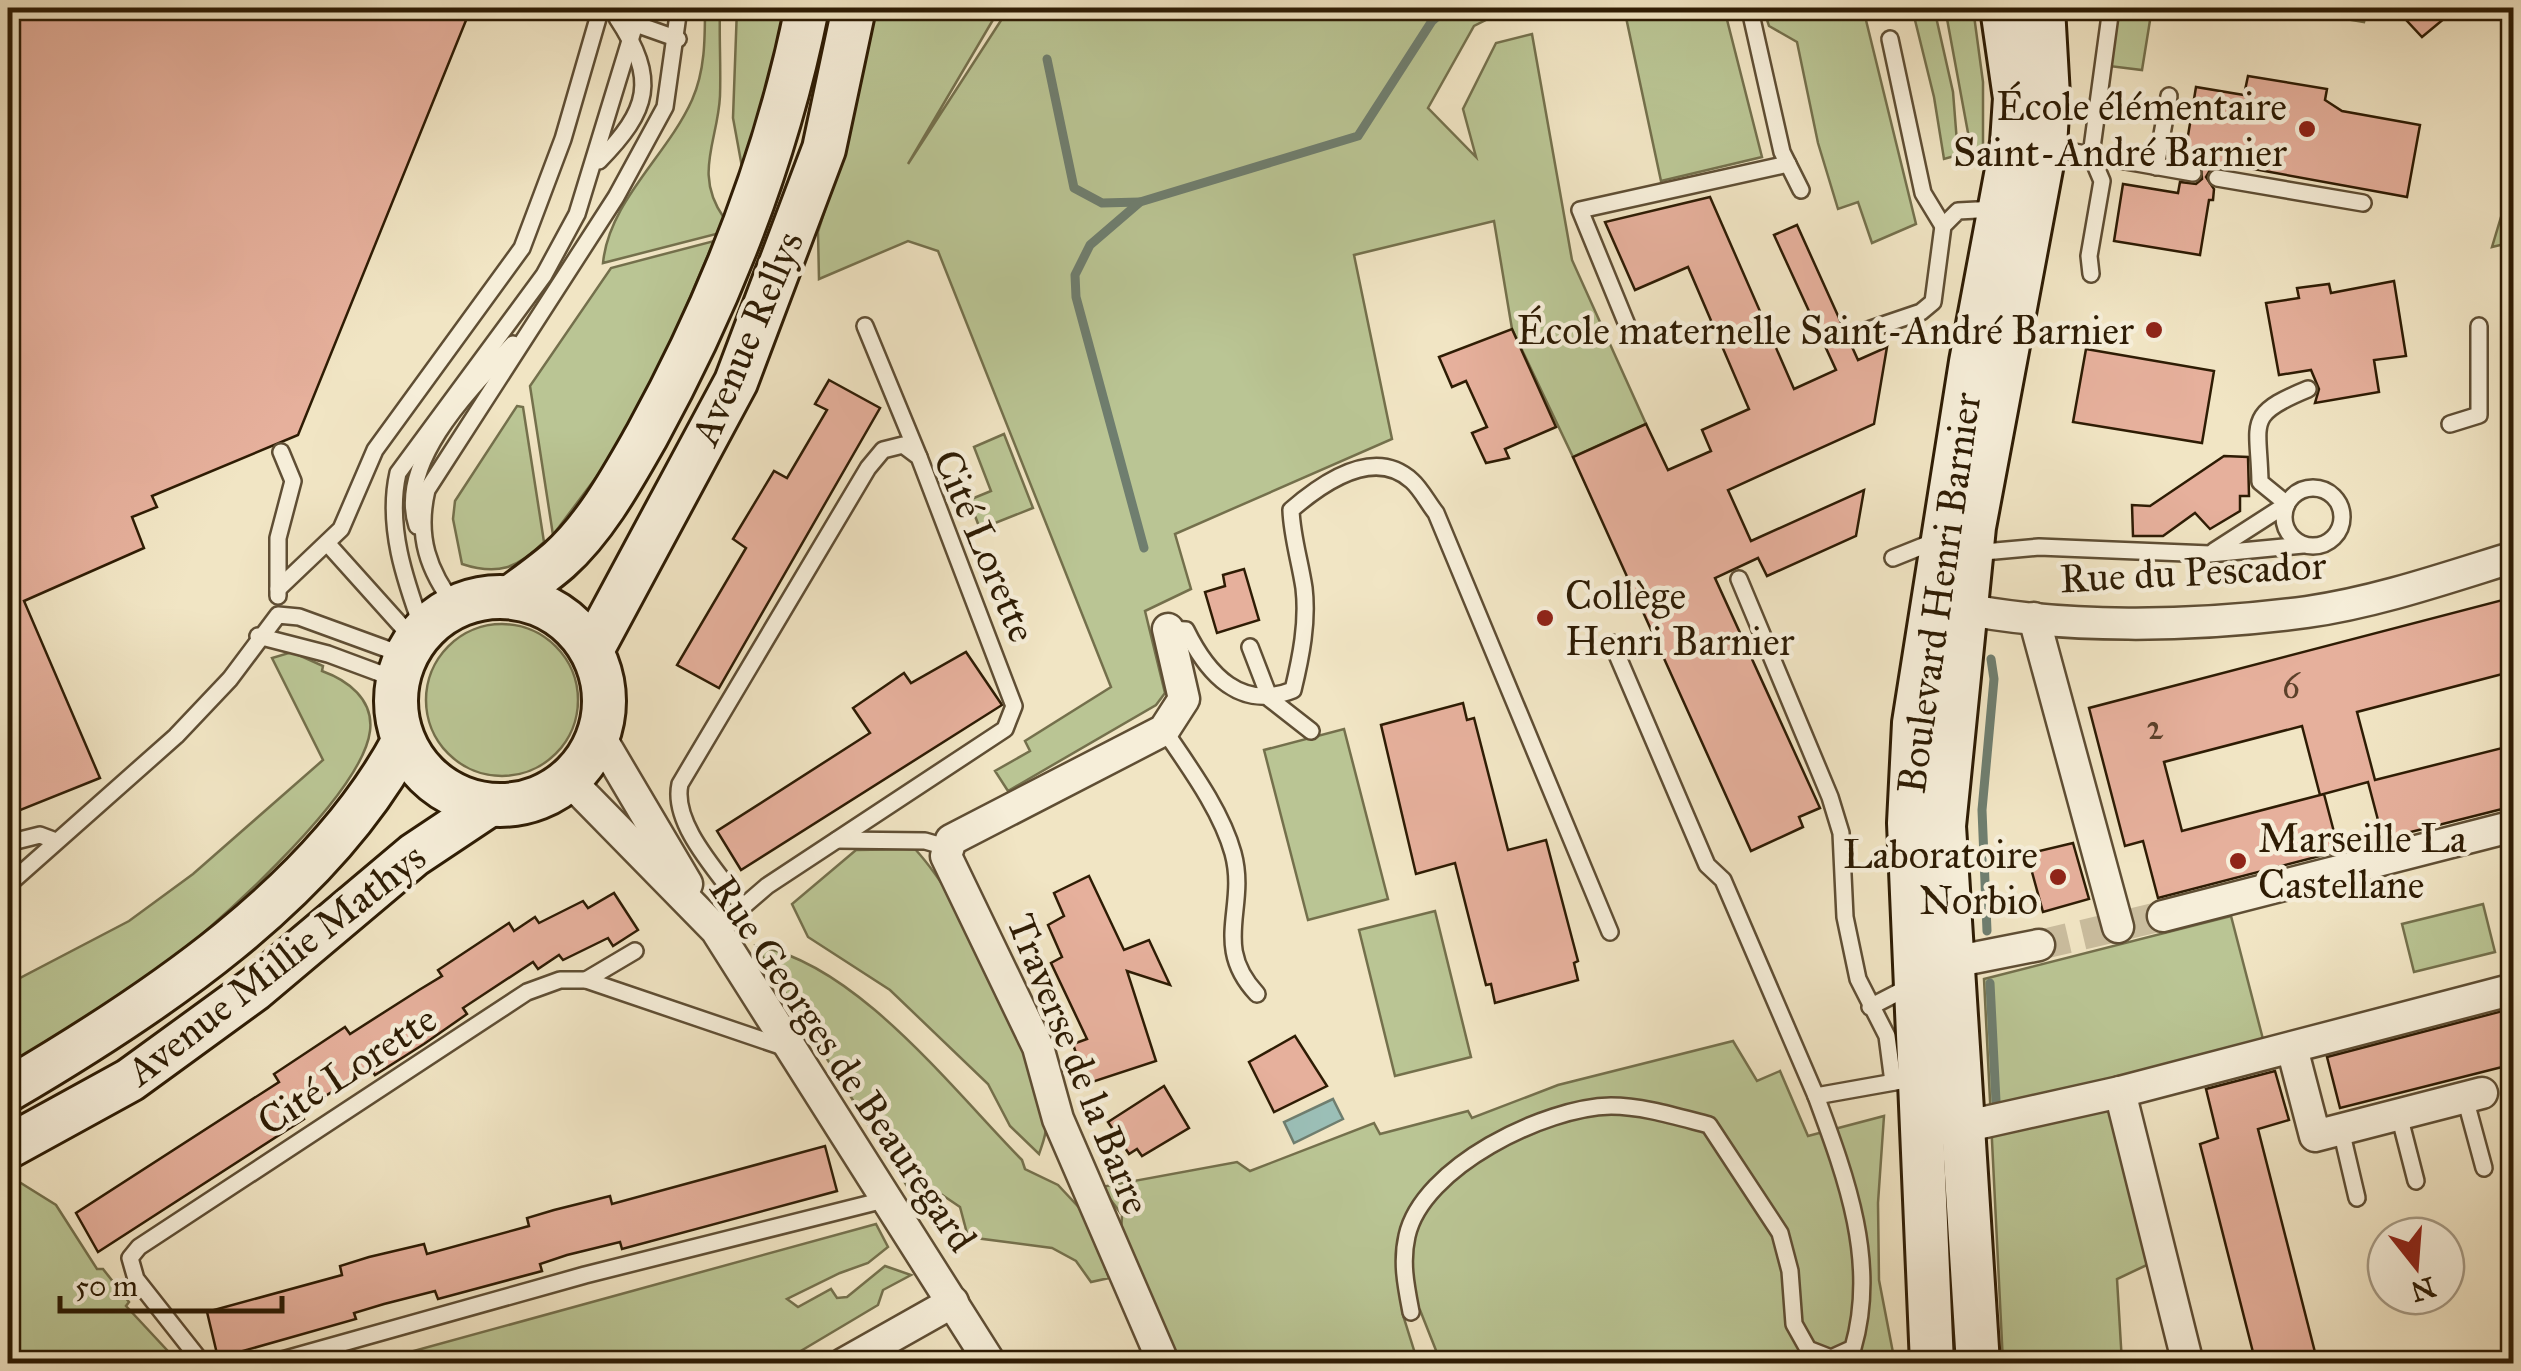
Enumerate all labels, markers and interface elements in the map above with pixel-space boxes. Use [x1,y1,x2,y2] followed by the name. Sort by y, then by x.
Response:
[1953,81,2287,177] place label: École élémentaire Saint-André Barnier
[2296,118,2318,140] marker: École élémentaire Saint-André Barnier
[679,224,814,454] street label: Avenue Rellys
[1517,305,2134,355] place label: École maternelle Saint-André Barnier
[2143,319,2165,341] marker: École maternelle Saint-André Barnier
[1887,389,1991,797] street label: Boulevard Henri Barnier
[923,443,1047,649] street label: Cité Lorette
[2059,541,2327,603] street label: Rue du Pescador
[1565,571,1795,666] place label: Collège Henri Barnier
[1534,607,1556,629] marker: Collège Henri Barnier
[2282,665,2301,708] house number: 6
[2146,706,2164,749] house number: 2
[2258,814,2467,909] place label: Marseille La Castellane
[1843,830,2038,925] place label: Laboratoire Norbio
[115,832,435,1097] street label: Avenue Millie Mathys
[2227,850,2249,872] marker: Marseille La Castellane
[2047,866,2069,888] marker: Laboratoire Norbio
[699,867,987,1261] street label: Rue Georges de Beauregard
[996,907,1162,1221] street label: Traverse de la Barre
[248,994,446,1146] street label: Cité Lorette
[2366,1216,2466,1316] north arrow
[60,1251,282,1313] scale bar
[75,1268,138,1304] text: 50 m
[2406,1269,2440,1310] text: N

